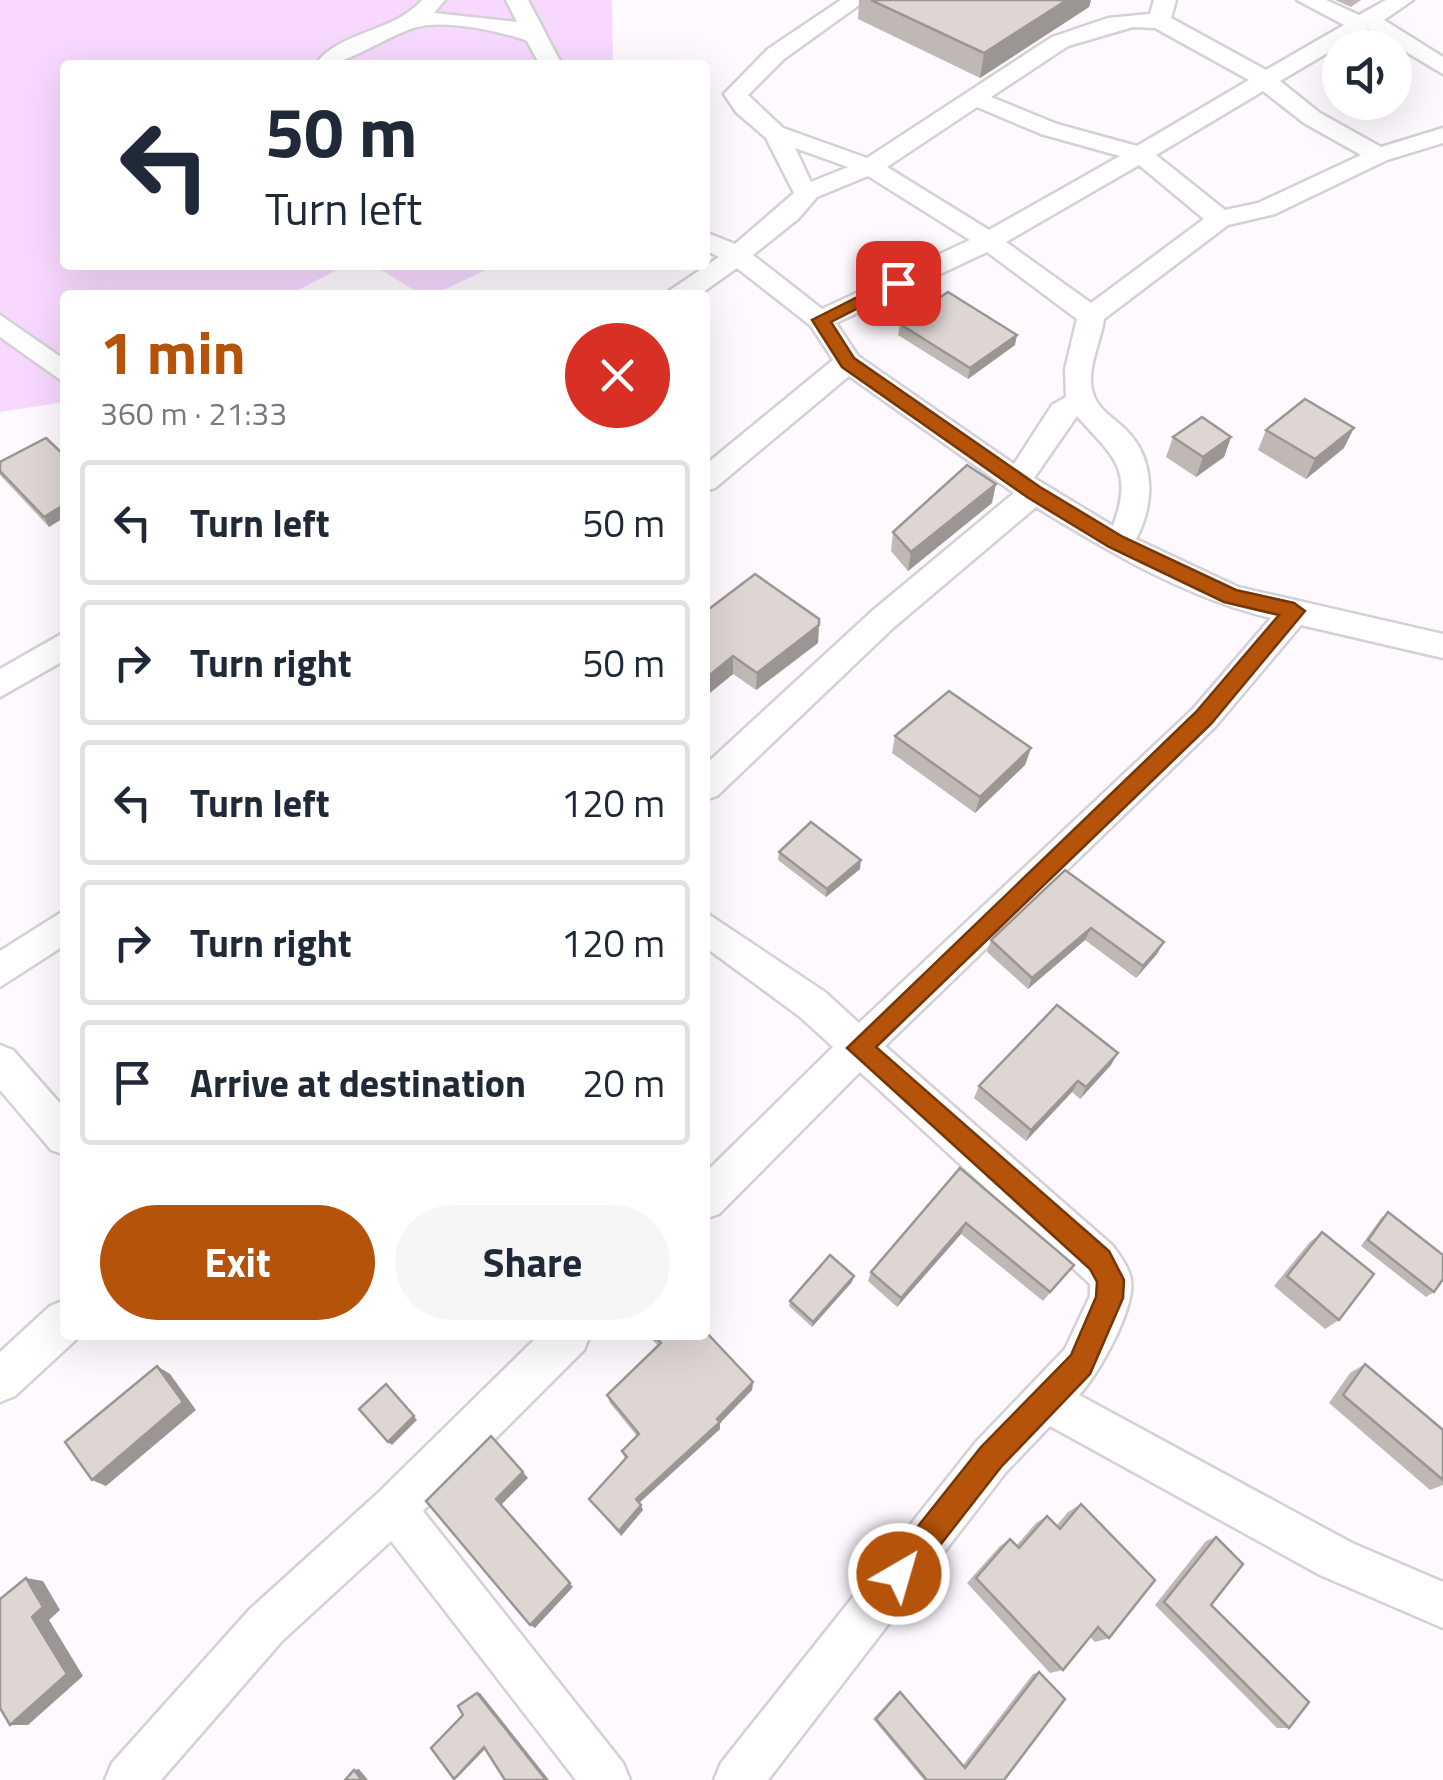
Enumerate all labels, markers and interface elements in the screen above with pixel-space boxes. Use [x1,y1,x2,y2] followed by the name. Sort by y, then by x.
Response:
[1322,30,1412,120] map controls
[1322,30,1412,120] button: sound
[265,78,418,184] text: 50 m
[100,100,230,230] icon: left
[265,174,422,242] text: Turn left
[856,241,941,326] pin
[871,256,926,311] icon: arrive
[100,306,246,397] text: 1 min
[565,323,670,428] button: close
[100,389,287,437] text: 360 m · 21:33
[190,494,330,552] text: Turn left
[582,494,665,552] text: 50 m
[105,495,160,550] icon: left
[190,634,352,692] text: Turn right
[582,634,665,692] text: 50 m
[105,635,160,690] icon: right
[190,774,330,832] text: Turn left
[561,774,665,832] text: 120 m
[105,775,160,830] icon: left
[190,914,352,972] text: Turn right
[561,914,665,972] text: 120 m
[105,915,160,970] icon: right
[190,1054,526,1112] text: Arrive at destination
[582,1054,665,1112] text: 20 m
[105,1055,160,1110] icon: arrive
[100,1205,375,1320] button: Exit
[395,1205,670,1320] button: Share
[847,1522,951,1626] position arrow

